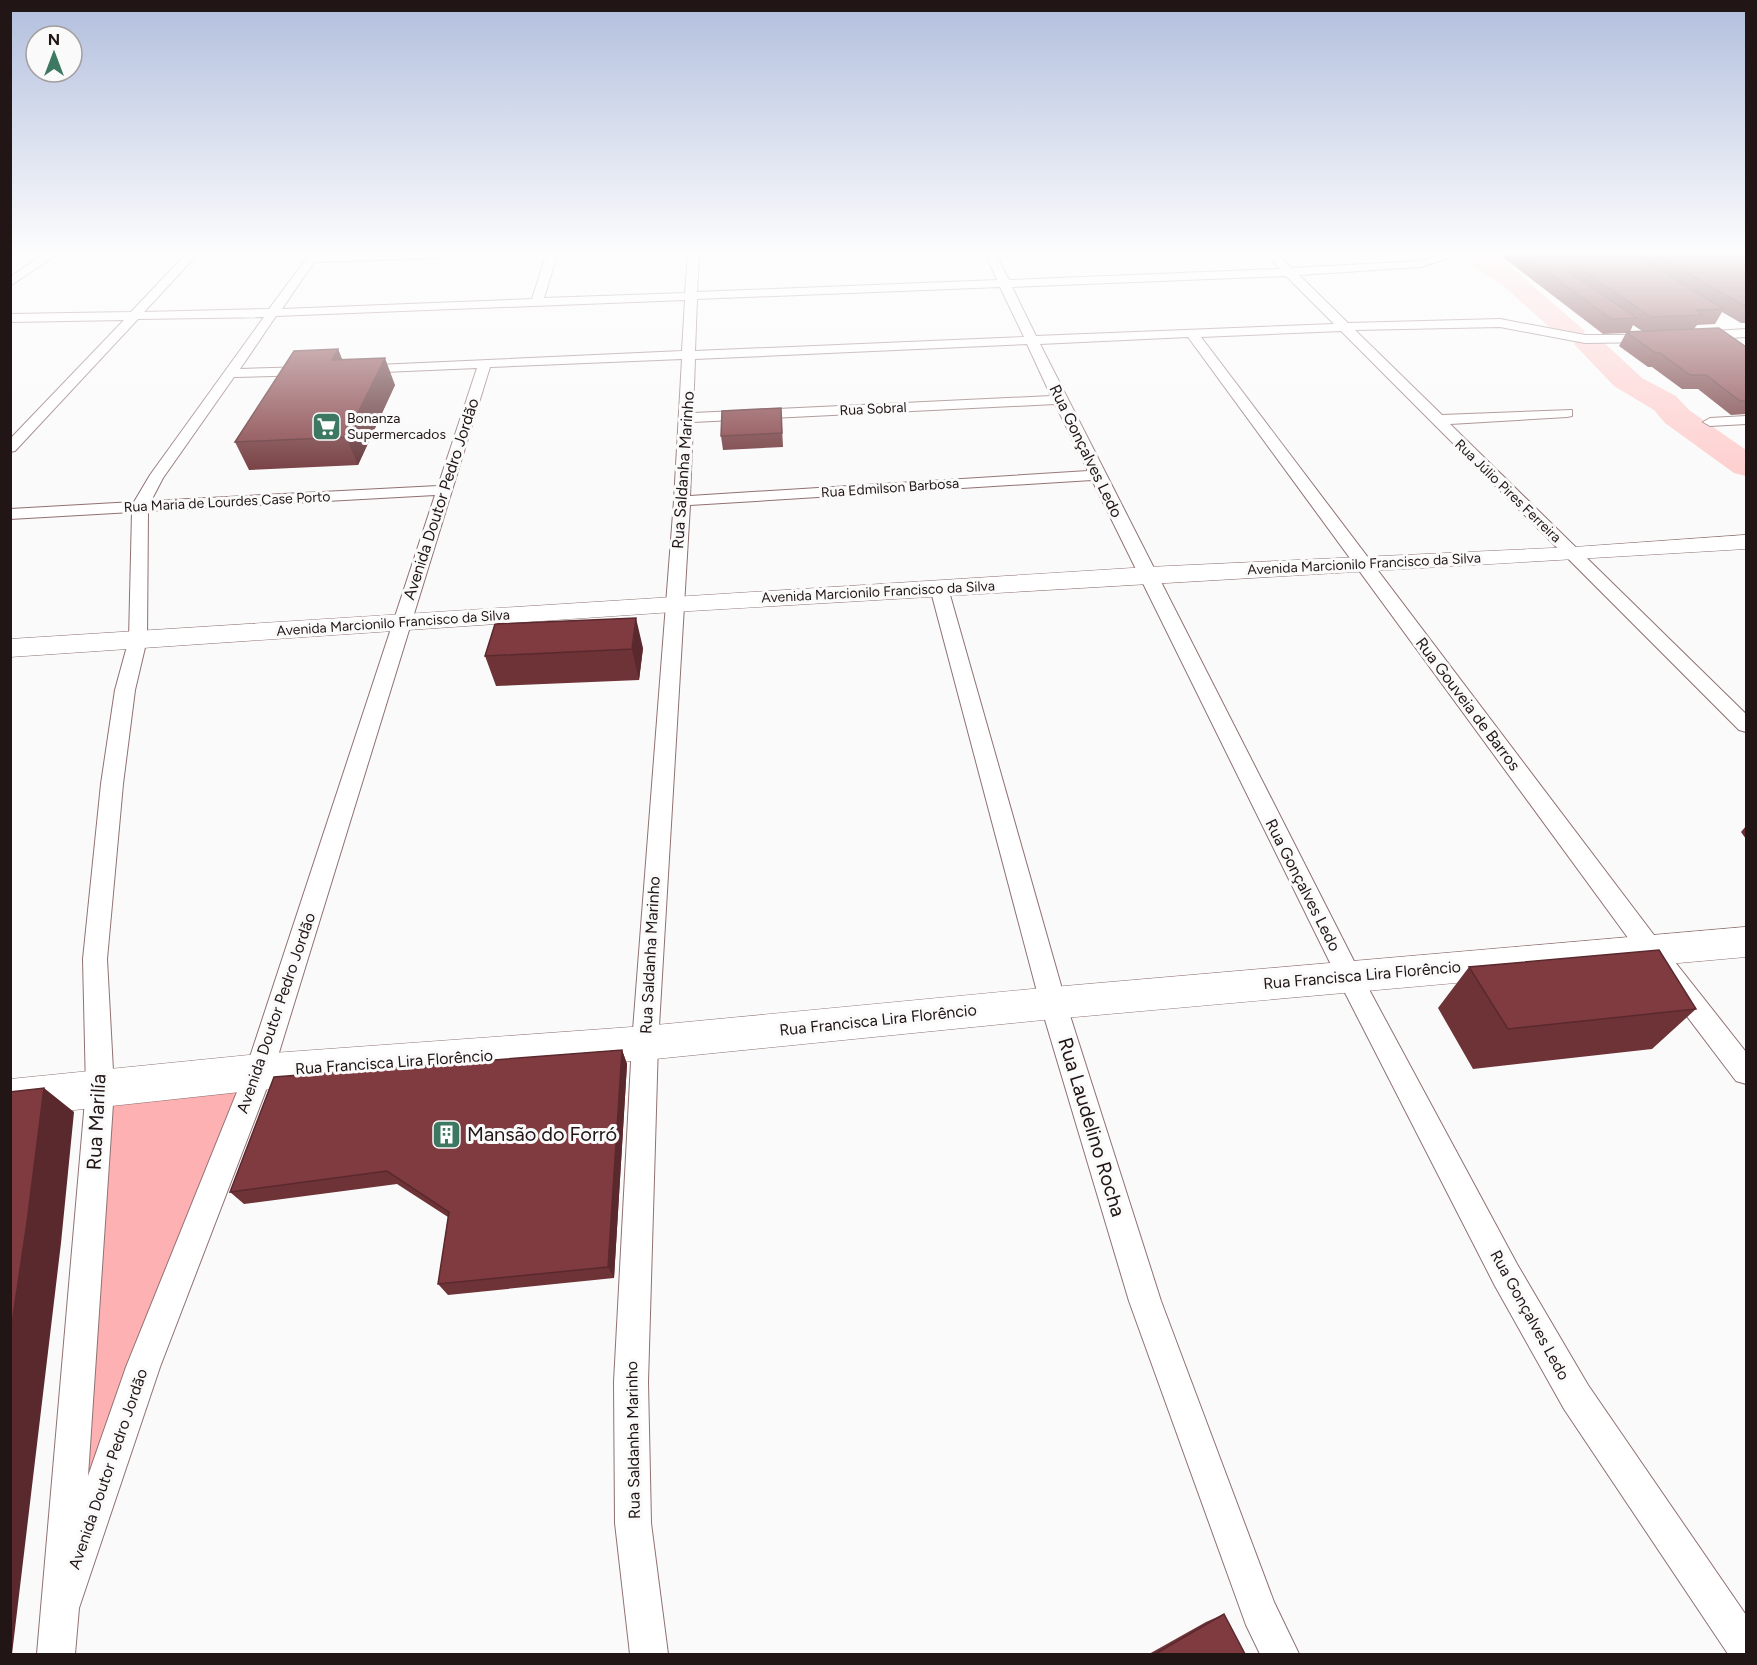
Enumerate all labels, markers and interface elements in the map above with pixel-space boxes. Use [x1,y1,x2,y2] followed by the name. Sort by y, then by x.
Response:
[24,24,84,84] north arrow
[48,30,60,49] text: N
[1046,381,1126,521] street label: Rua Gonçalves Ledo
[668,391,698,549] street label: Rua Saldanha Marinho
[399,396,483,602] street label: Avenida Doutor Pedro Jordão
[839,399,907,419] street label: Rua Sobral
[310,410,342,442] supermarket icon: Bonanza Supermercados
[347,410,446,443] place label: Bonanza Supermercados
[1451,436,1565,546] street label: Rua Júlio Pires Ferreira
[820,475,960,501] street label: Rua Edmilson Barbosa
[123,488,331,516] street label: Rua Maria de Lourdes Case Porto
[1247,549,1481,579] street label: Avenida Marcionilo Francisco da Silva
[761,577,995,607] street label: Avenida Marcionilo Francisco da Silva
[276,606,510,640] street label: Avenida Marcionilo Francisco da Silva
[1412,634,1524,774] street label: Rua Gouveia de Barros
[1261,816,1345,954] street label: Rua Gonçalves Ledo
[636,876,664,1034] street label: Rua Saldanha Marinho
[233,910,319,1116] street label: Avenida Doutor Pedro Jordão
[1262,957,1462,993] street label: Rua Francisca Lira Florêncio
[778,1000,978,1040] street label: Rua Francisca Lira Florêncio
[1053,1034,1131,1220] street label: Rua Laudelino Rocha
[294,1046,494,1078] street label: Rua Francisca Lira Florêncio
[81,1073,111,1171] street label: Rua Marilía
[430,1118,462,1150] building icon: Mansão do Forró
[467,1122,617,1146] place label: Mansão do Forró
[1486,1247,1574,1383] street label: Rua Gonçalves Ledo
[622,1361,644,1519] street label: Rua Saldanha Marinho
[65,1366,151,1572] street label: Avenida Doutor Pedro Jordão

